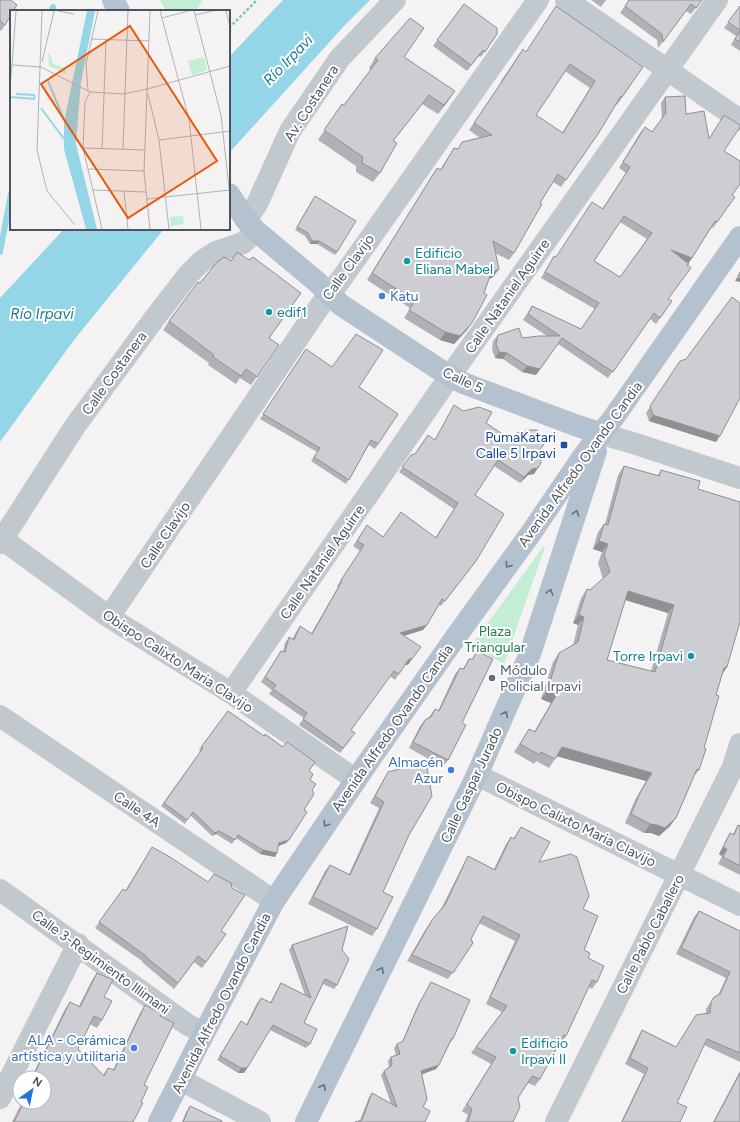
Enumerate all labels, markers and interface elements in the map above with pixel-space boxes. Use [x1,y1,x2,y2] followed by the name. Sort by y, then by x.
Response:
[10,10,230,230] inset map
[259,31,317,89] water label: Río Irpavi
[280,62,342,145] street label: Av. Costanera
[319,231,378,303] street label: Calle Clavijo
[461,235,554,357] street label: Calle Nataniel Aguirre
[415,245,493,278] place label: Edificio Eliana Mabel
[402,256,412,266] marker: Edificio Eliana Mabel
[390,288,419,305] place label: Katu
[377,291,387,301] marker: Katu
[277,304,307,321] place label: edif1
[10,305,74,323] water label: Río Irpavi
[264,307,274,317] marker: edif1
[78,328,150,418] street label: Calle Costanera
[440,364,486,397] street label: Calle 5
[515,378,646,550] street label: Avenida Alfredo Ovando Candia
[476,429,556,462] place label: PumaKatari Calle 5 Irpavi
[559,440,569,450] marker: PumaKatari Calle 5 Irpavi
[137,499,194,572] street label: Calle Clavijo
[276,501,369,623] street label: Calle Nataniel Aguirre
[571,509,579,516] one-way arrow
[506,560,513,567] one-way arrow
[545,589,554,596] one-way arrow
[99,606,256,716] street label: Obispo Calixto Maria Clavijo
[465,623,526,656] park label: Plaza Triangular
[328,641,457,815] street label: Avenida Alfredo Ovando Candia
[613,648,683,665] place label: Torre Irpavi
[686,651,696,661] marker: Torre Irpavi
[500,662,581,695] place label: Módulo Policial Irpavi
[487,673,497,683] marker: Módulo Policial Irpavi
[500,711,508,718] one-way arrow
[437,725,506,846] street label: Calle Gaspar Jurado
[388,754,443,787] place label: Almacén Azur
[446,765,456,775] marker: Almacén Azur
[493,778,659,871] street label: Obispo Calixto Maria Clavijo
[110,788,164,831] street label: Calle 4A
[323,820,331,827] one-way arrow
[613,872,688,997] street label: Calle Pablo Caballero
[28,907,173,1018] street label: Calle 3-Regimiento Illimani
[168,910,274,1096] street label: Avenida Alfredo Ovando Candia
[376,967,384,975] one-way arrow
[11,1032,126,1065] place label: ALA - Cerámica artística y utilitaria
[521,1035,568,1068] place label: Edificio Irpavi II
[129,1043,139,1053] marker: ALA - Cerámica artística y utilitaria
[508,1046,518,1056] marker: Edificio Irpavi II
[12,1070,52,1110] north arrow
[30,1074,44,1090] text: N
[318,1084,326,1091] one-way arrow

